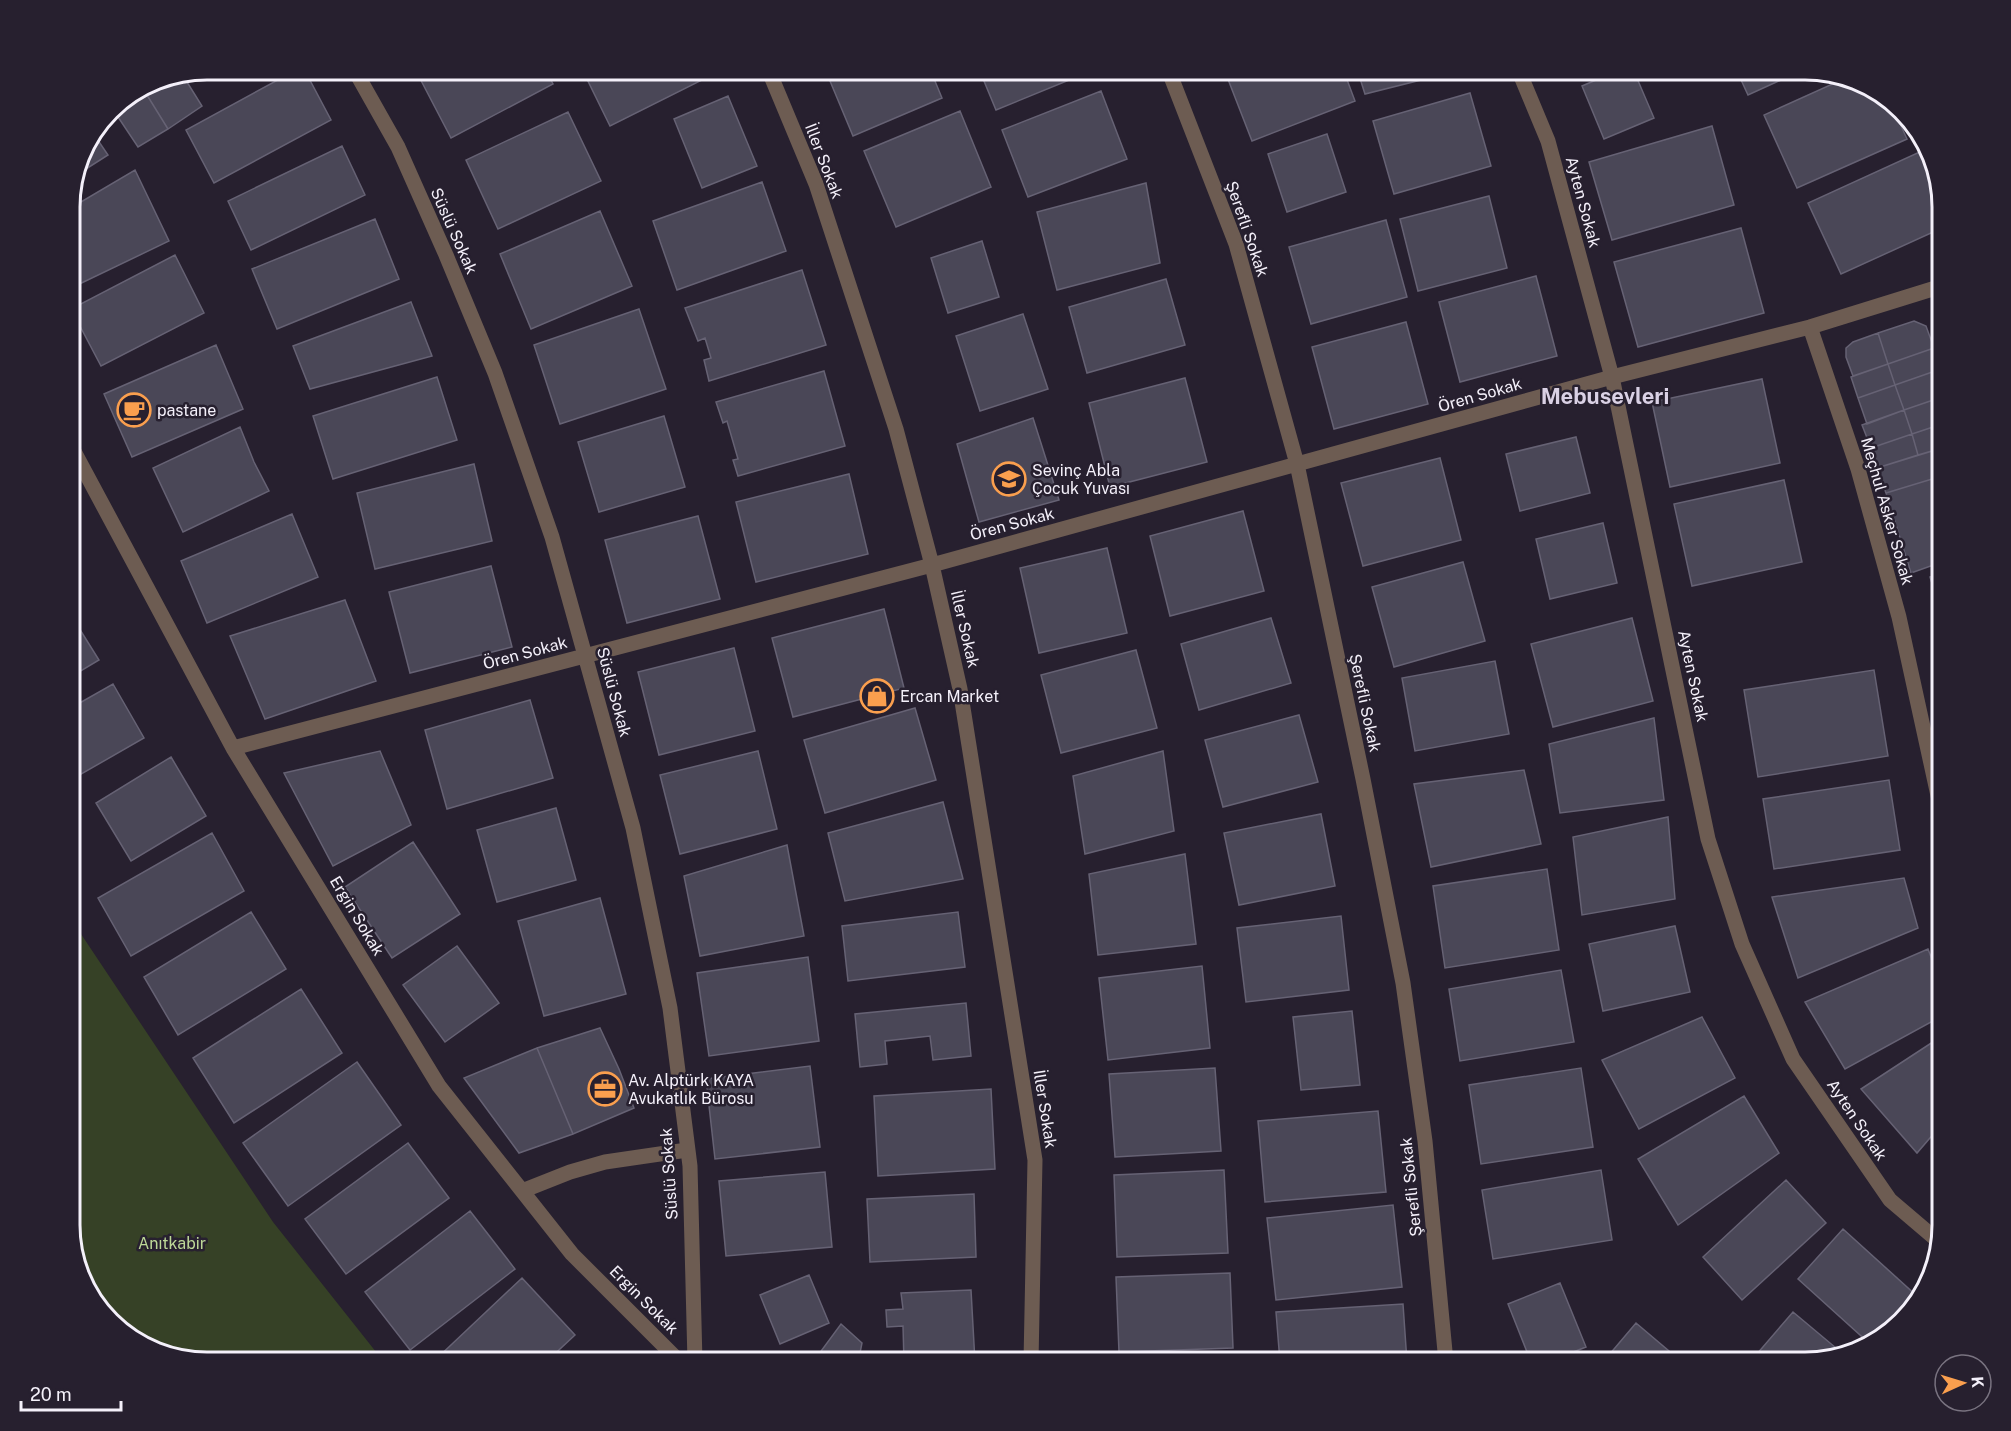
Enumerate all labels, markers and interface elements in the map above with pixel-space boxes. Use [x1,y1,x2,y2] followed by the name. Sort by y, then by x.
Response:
[801,120,848,201] street label: İller Sokak
[1562,154,1604,250] street label: Ayten Sokak
[1222,179,1272,279] street label: Şerefli Sokak
[427,185,481,277] street label: Süslü Sokak
[1436,373,1524,416] street label: Ören Sokak
[1541,383,1669,409] district label: Mebusevleri
[116,392,152,428] cafe icon: pastane
[157,401,216,420] place label: pastane
[1857,435,1917,587] street label: Meçhul Asker Sokak
[991,461,1027,497] school or university icon: Sevinç Abla Çocuk Yuvası
[1032,461,1130,498] place label: Sevinç Abla Çocuk Yuvası
[968,503,1056,544] street label: Ören Sokak
[947,588,984,670] street label: İller Sokak
[1674,628,1712,724] street label: Ayten Sokak
[481,632,569,673] street label: Ören Sokak
[593,645,635,739] street label: Süslü Sokak
[1345,652,1385,754] street label: Şerefli Sokak
[859,678,895,714] shop icon: Ercan Market
[900,687,999,706] place label: Ercan Market
[326,873,388,959] street label: Ergin Sokak
[1029,1068,1062,1150] street label: İller Sokak
[587,1071,623,1107] office icon: Av. Alptürk KAYA Avukatlık Bürosu
[628,1071,754,1108] place label: Av. Alptürk KAYA Avukatlık Bürosu
[1823,1076,1891,1164] street label: Ayten Sokak
[656,1127,682,1221] street label: Süslü Sokak
[1396,1136,1426,1238] street label: Şerefli Sokak
[138,1234,206,1253] park label: Anıtkabir
[606,1262,682,1338] street label: Ergin Sokak
[1933,1353,1993,1413] north arrow
[21,1374,122,1412] scale bar
[1968,1376,1987,1389] text: K
[30,1384,72,1405] text: 20 m

